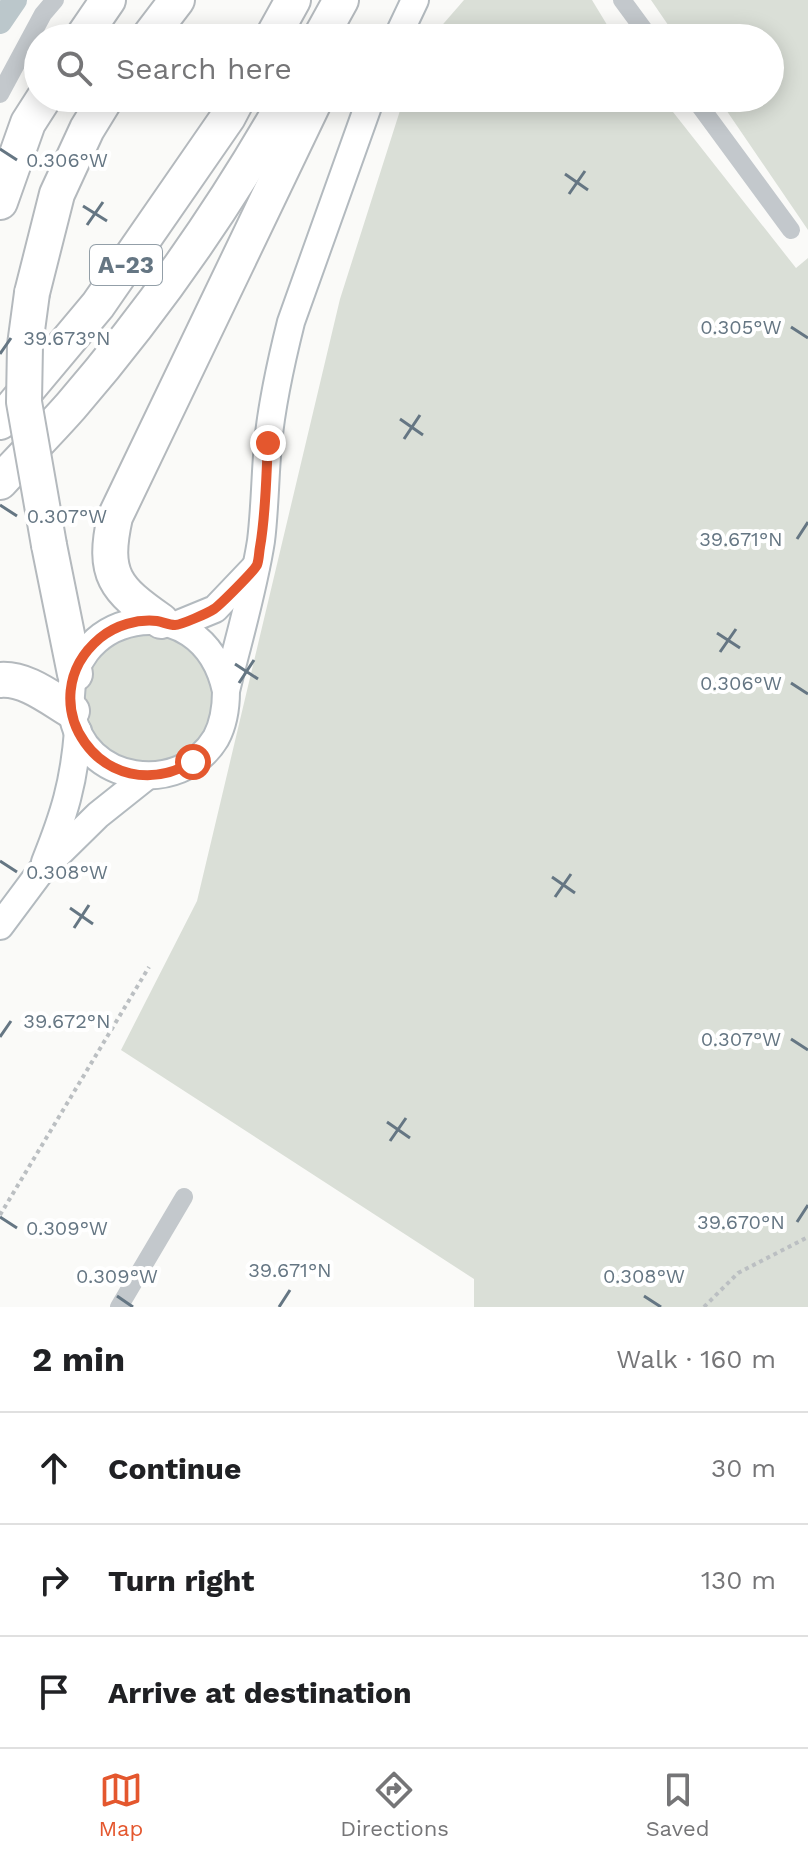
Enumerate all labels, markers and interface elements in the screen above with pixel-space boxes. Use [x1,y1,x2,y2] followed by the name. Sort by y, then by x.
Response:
[24,24,784,112] search box
[52,46,96,90] icon: search
[116,51,292,86] text: Search here
[26,148,108,172] text: 0.306°W
[90,245,162,285] road number: A-23
[700,315,782,339] text: 0.305°W
[23,326,111,350] text: 39.673°N
[250,425,286,461] route end
[27,504,107,528] text: 0.307°W
[699,527,783,551] text: 39.671°N
[700,671,782,695] text: 0.306°W
[175,744,211,780] route start
[26,860,108,884] text: 0.308°W
[23,1009,111,1033] text: 39.672°N
[701,1027,781,1051] text: 0.307°W
[697,1210,785,1234] text: 39.670°N
[26,1216,108,1240] text: 0.309°W
[248,1258,332,1282] text: 39.671°N
[76,1264,158,1288] text: 0.309°W
[603,1264,685,1288] text: 0.308°W
[32,1339,125,1379] text: 2 min
[616,1344,776,1374] text: Walk · 160 m
[32,1446,76,1490] icon: ahead
[108,1451,241,1486] text: Continue
[711,1453,776,1483] text: 30 m
[32,1558,76,1602] icon: right
[108,1563,254,1598] text: Turn right
[701,1565,776,1595] text: 130 m
[32,1670,76,1714] icon: arrive
[108,1675,412,1710] text: Arrive at destination
[98,1768,143,1841] tab: Map
[340,1768,449,1841] tab: Directions
[646,1768,710,1841] tab: Saved

